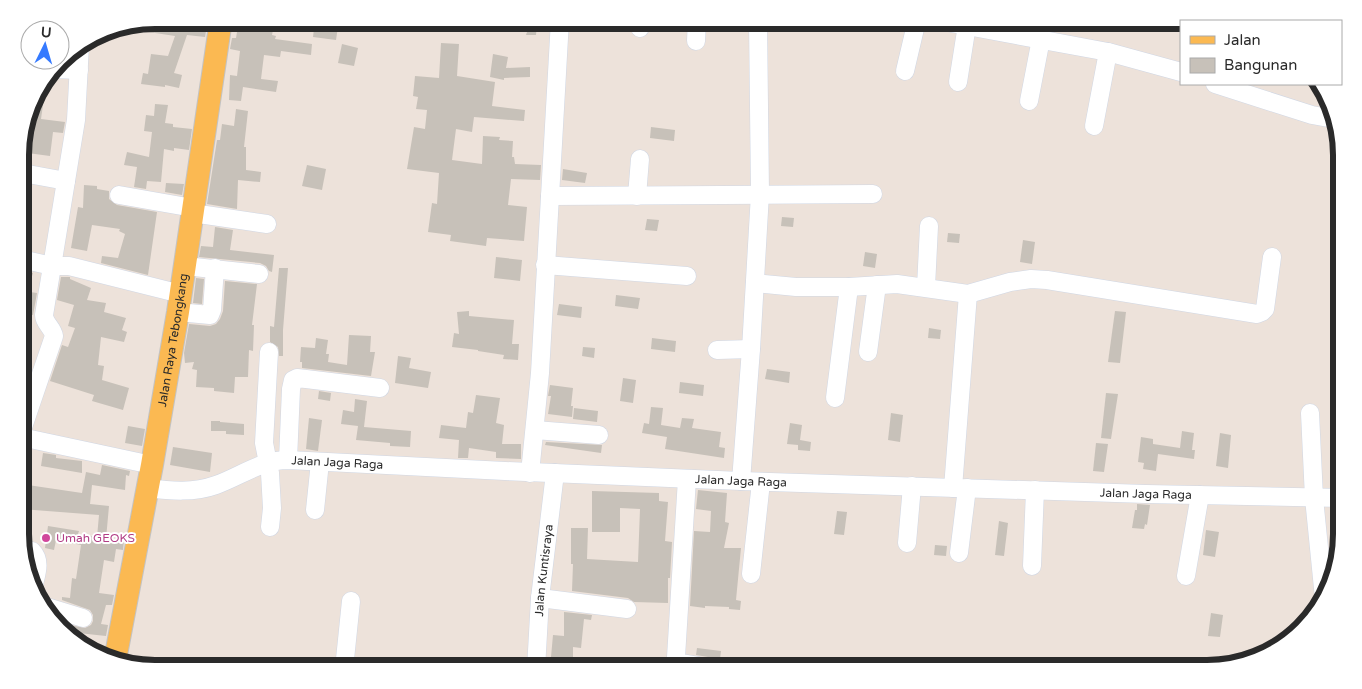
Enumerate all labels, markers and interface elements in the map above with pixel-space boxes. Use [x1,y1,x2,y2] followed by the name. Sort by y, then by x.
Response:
[20,20,70,70] north arrow
[1180,20,1342,85] legend
[40,24,52,41] text: U
[1224,31,1261,49] text: Jalan
[1224,56,1297,74] text: Bangunan
[155,272,191,408] street label: Jalan Raya Tebongkang
[291,453,384,472] street label: Jalan Jaga Raga
[695,472,787,489] street label: Jalan Jaga Raga
[1100,486,1192,502] street label: Jalan Jaga Raga
[532,523,556,617] street label: Jalan Kuntisraya
[56,531,135,545] place label: Umah GEOKS
[40,532,52,544] marker: Umah GEOKS

